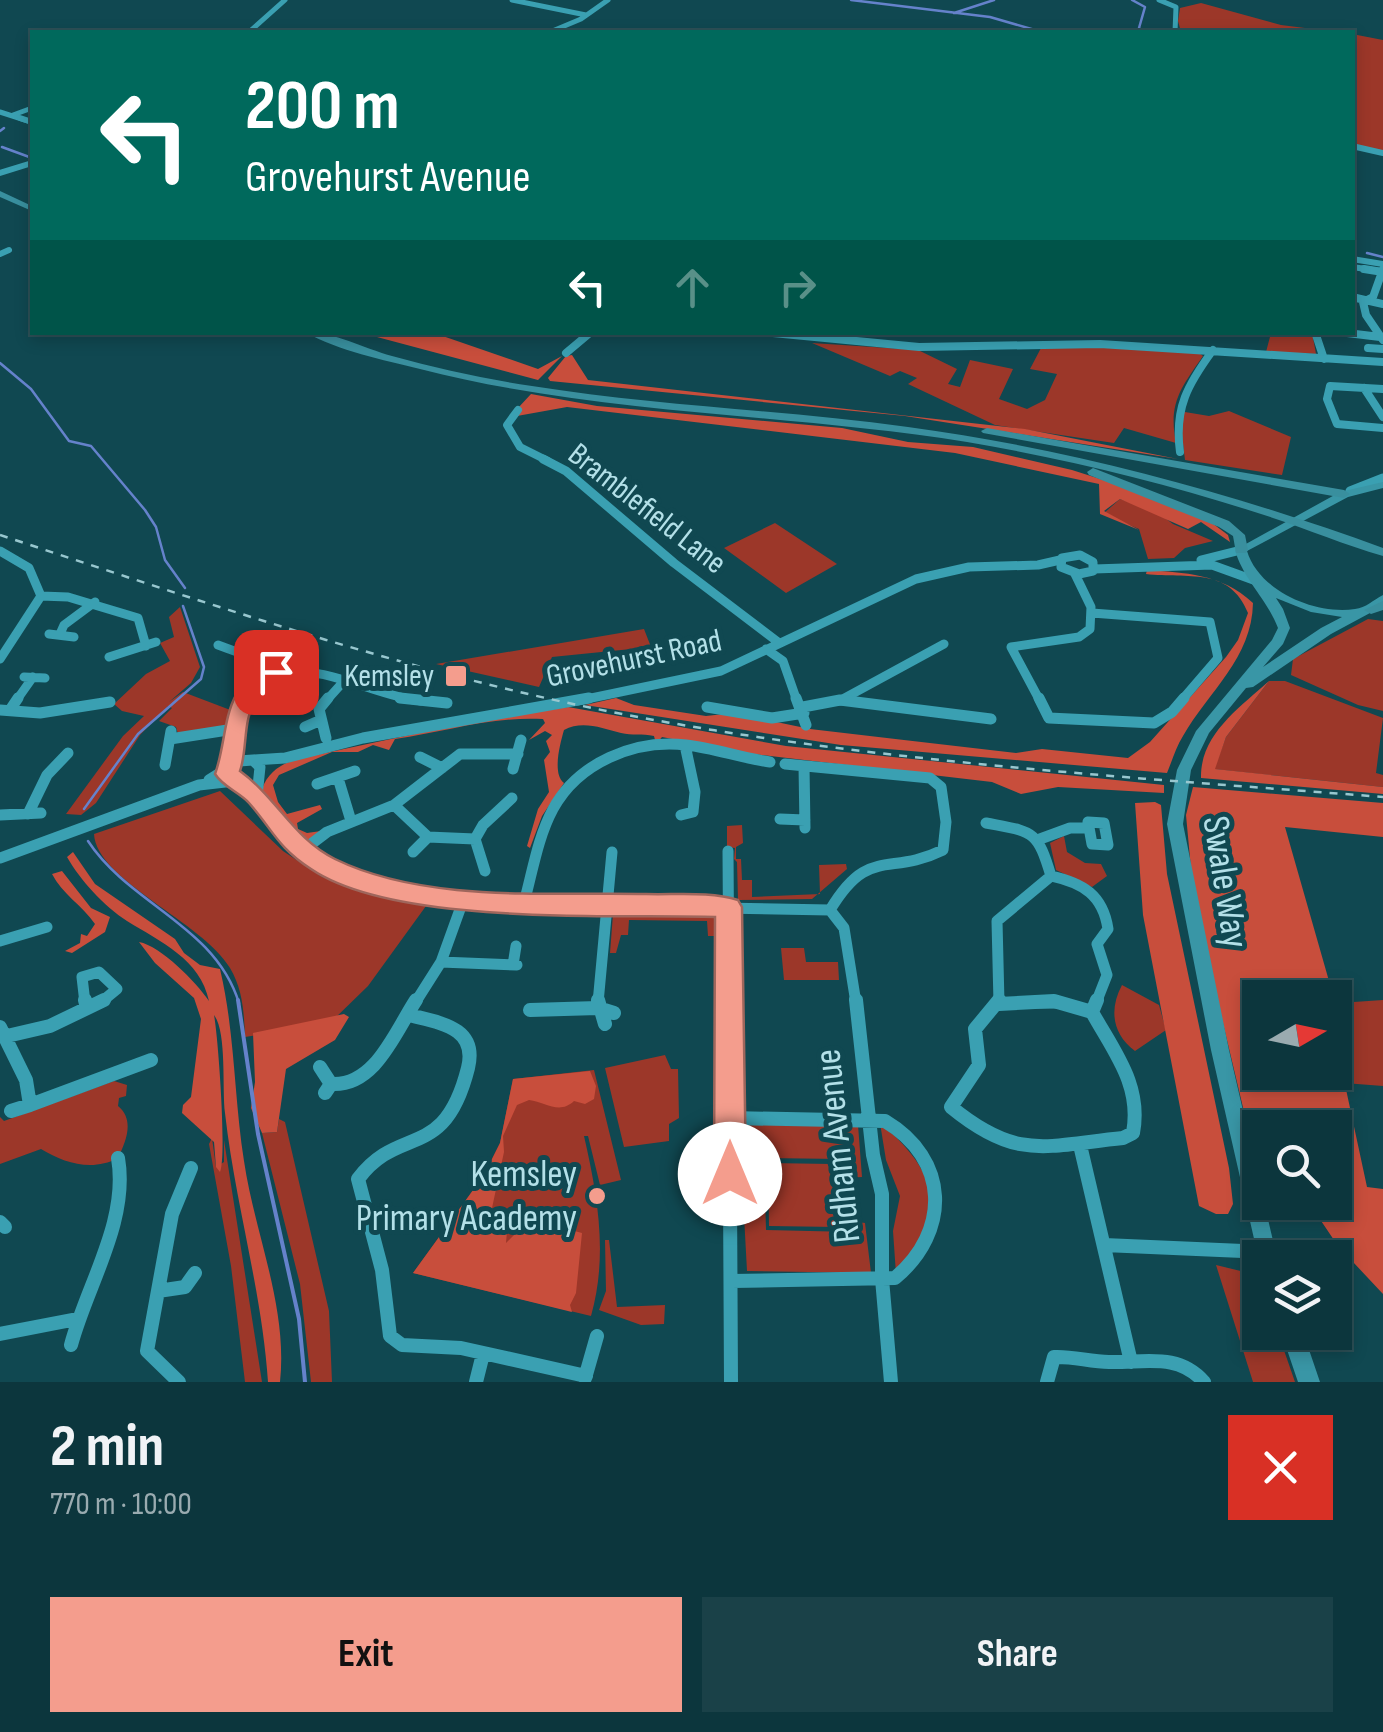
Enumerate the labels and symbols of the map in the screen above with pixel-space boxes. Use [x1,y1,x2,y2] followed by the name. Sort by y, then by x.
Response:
[560,435,734,583] street label: Bramblefield Lane
[543,621,725,697] street label: Grovehurst Road
[234,630,319,715] pin
[344,657,434,696] place label: Kemsley
[443,663,469,689] marker: Kemsley
[1192,813,1258,951] street label: Swale Way
[1242,980,1352,1090] north arrow
[805,1047,871,1245] street label: Ridham Avenue
[678,1122,782,1226] position arrow
[356,1152,577,1241] place label: Kemsley Primary Academy
[586,1185,608,1207] marker: Kemsley Primary Academy

